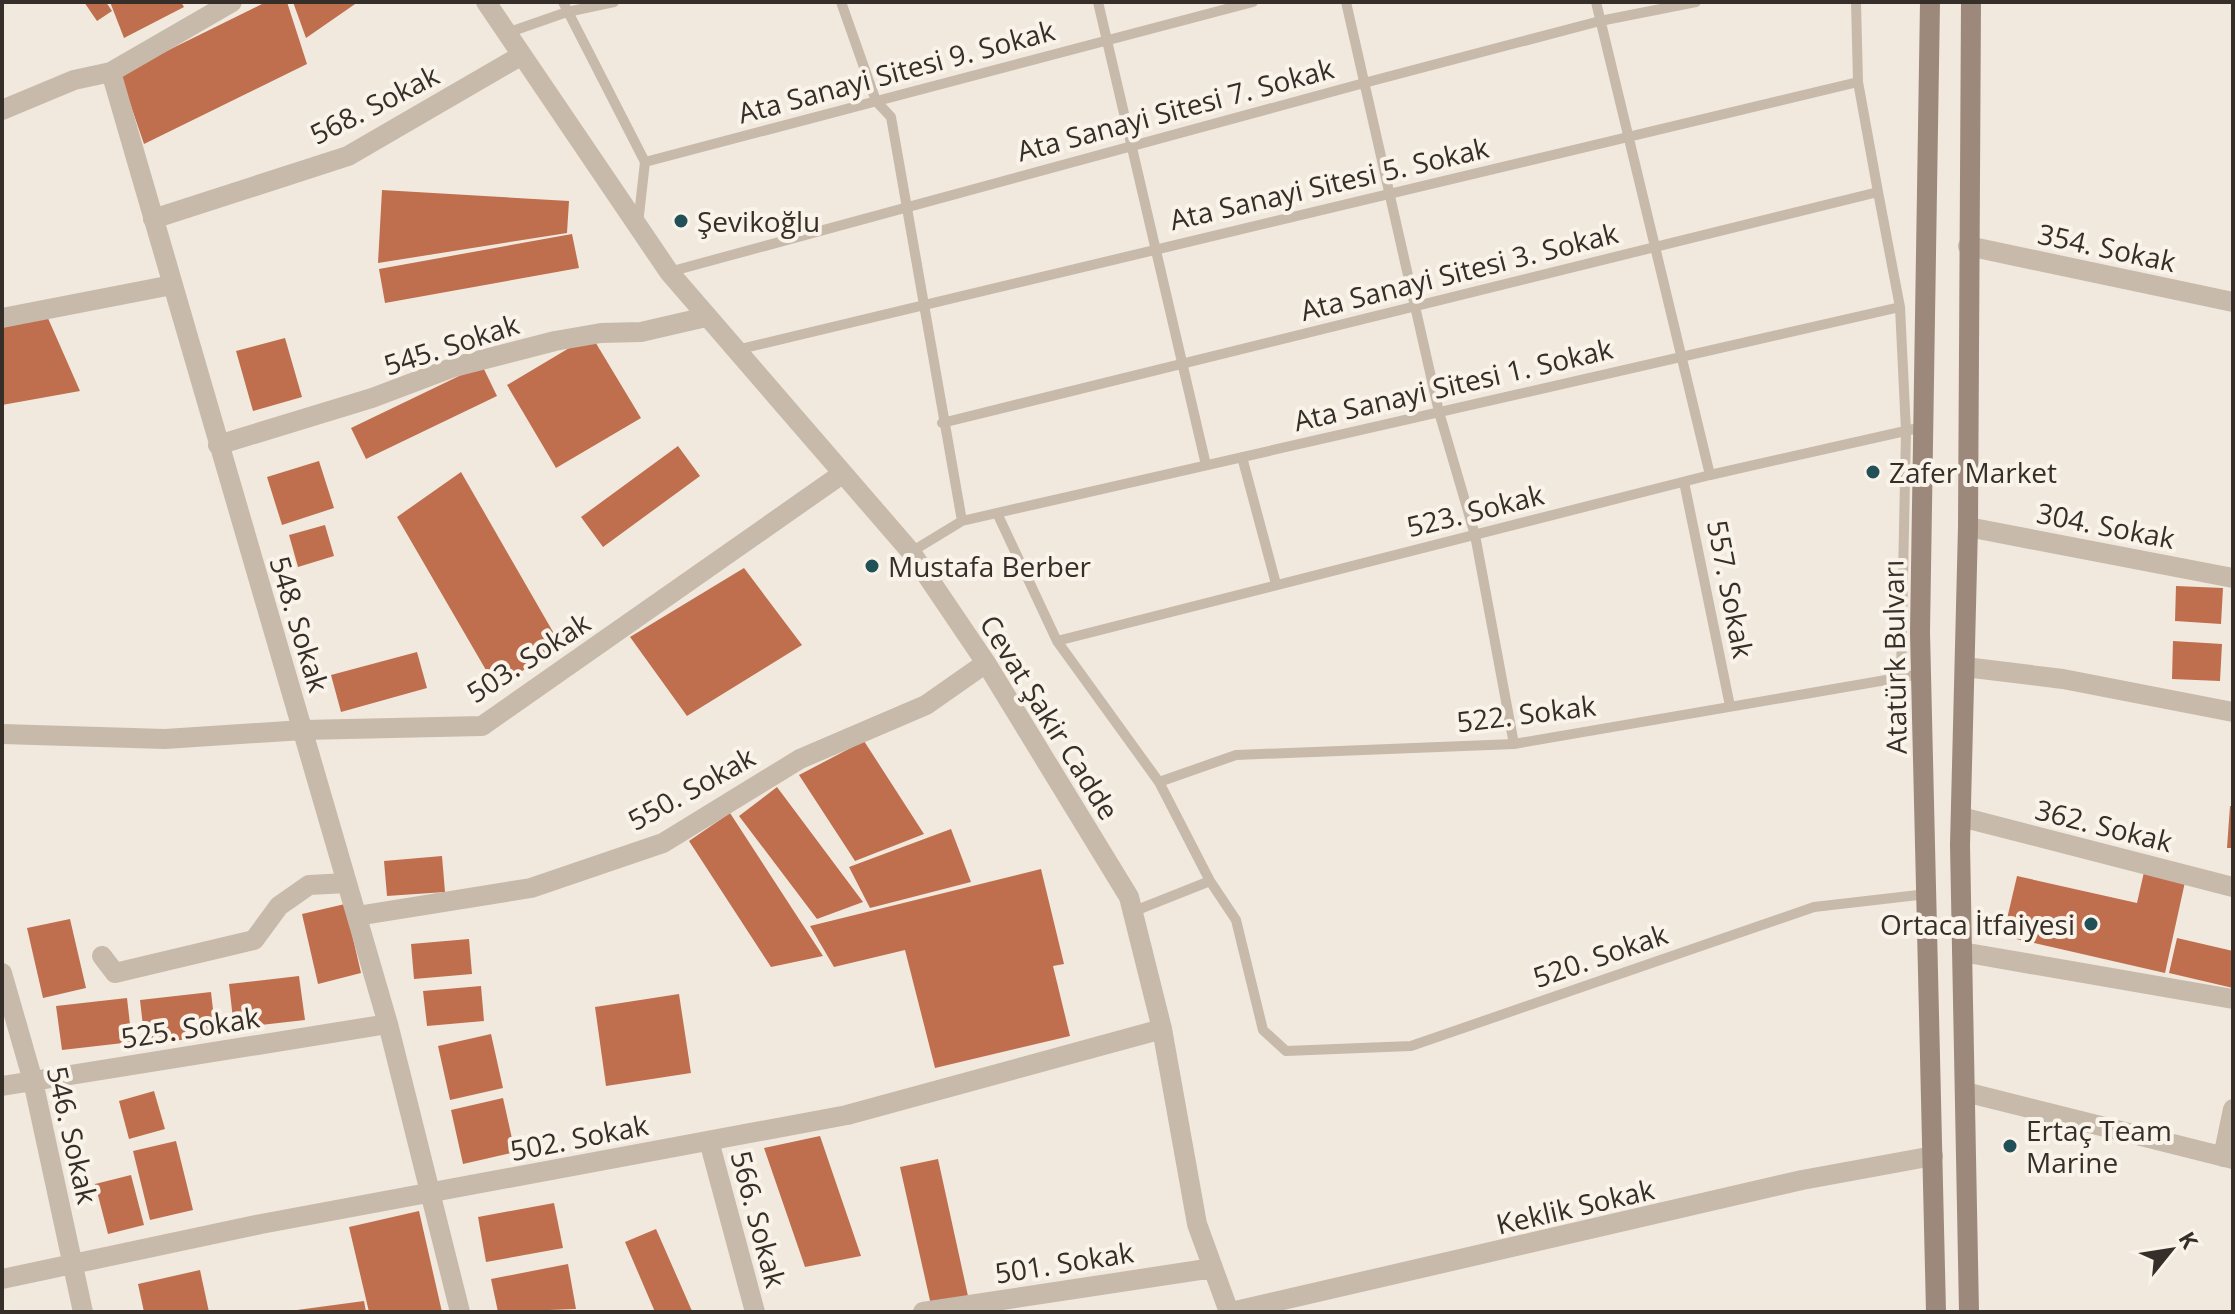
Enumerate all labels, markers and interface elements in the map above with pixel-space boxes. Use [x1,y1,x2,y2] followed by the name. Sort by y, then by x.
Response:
[734,10,1059,132] street label: Ata Sanayi Sitesi 9. Sokak
[1013,48,1338,170] street label: Ata Sanayi Sitesi 7. Sokak
[303,55,445,153] street label: 568. Sokak
[1166,128,1492,238] street label: Ata Sanayi Sitesi 5. Sokak
[697,202,820,240] place label: Şevikoğlu
[672,212,690,230] marker: Şevikoğlu
[1296,213,1622,329] street label: Ata Sanayi Sitesi 3. Sokak
[2035,214,2180,280] street label: 354. Sokak
[379,304,524,384] street label: 545. Sokak
[1290,329,1616,439] street label: Ata Sanayi Sitesi 1. Sokak
[1889,453,2057,491] place label: Zafer Market
[1864,463,1882,481] marker: Zafer Market
[1403,475,1548,545] street label: 523. Sokak
[2034,493,2179,557] street label: 304. Sokak
[1699,517,1763,662] street label: 557. Sokak
[888,547,1092,585] place label: Mustafa Berber
[261,552,339,697] street label: 548. Sokak
[863,557,881,575] marker: Mustafa Berber
[1873,560,1915,754] street label: Atatürk Bulvarı
[459,603,597,711] street label: 503. Sokak
[972,607,1128,827] street label: Cevat Şakir Cadde
[1454,686,1598,740] street label: 522. Sokak
[621,737,762,839] street label: 550. Sokak
[2032,790,2177,860] street label: 362. Sokak
[1880,905,2075,943] place label: Ortaca İtfaiyesi
[1528,914,1673,996] street label: 520. Sokak
[2082,915,2100,933] marker: Ortaca İtfaiyesi
[118,997,262,1057] street label: 525. Sokak
[39,1063,107,1208] street label: 546. Sokak
[507,1105,652,1169] street label: 502. Sokak
[2026,1111,2172,1181] place label: Ertaç Team Marine
[2001,1137,2019,1155] marker: Ertaç Team Marine
[723,1147,796,1292] street label: 566. Sokak
[1492,1169,1658,1243] street label: Keklik Sokak
[2131,1210,2211,1290] north arrow
[2173,1226,2206,1254] text: K
[992,1232,1136,1292] street label: 501. Sokak

